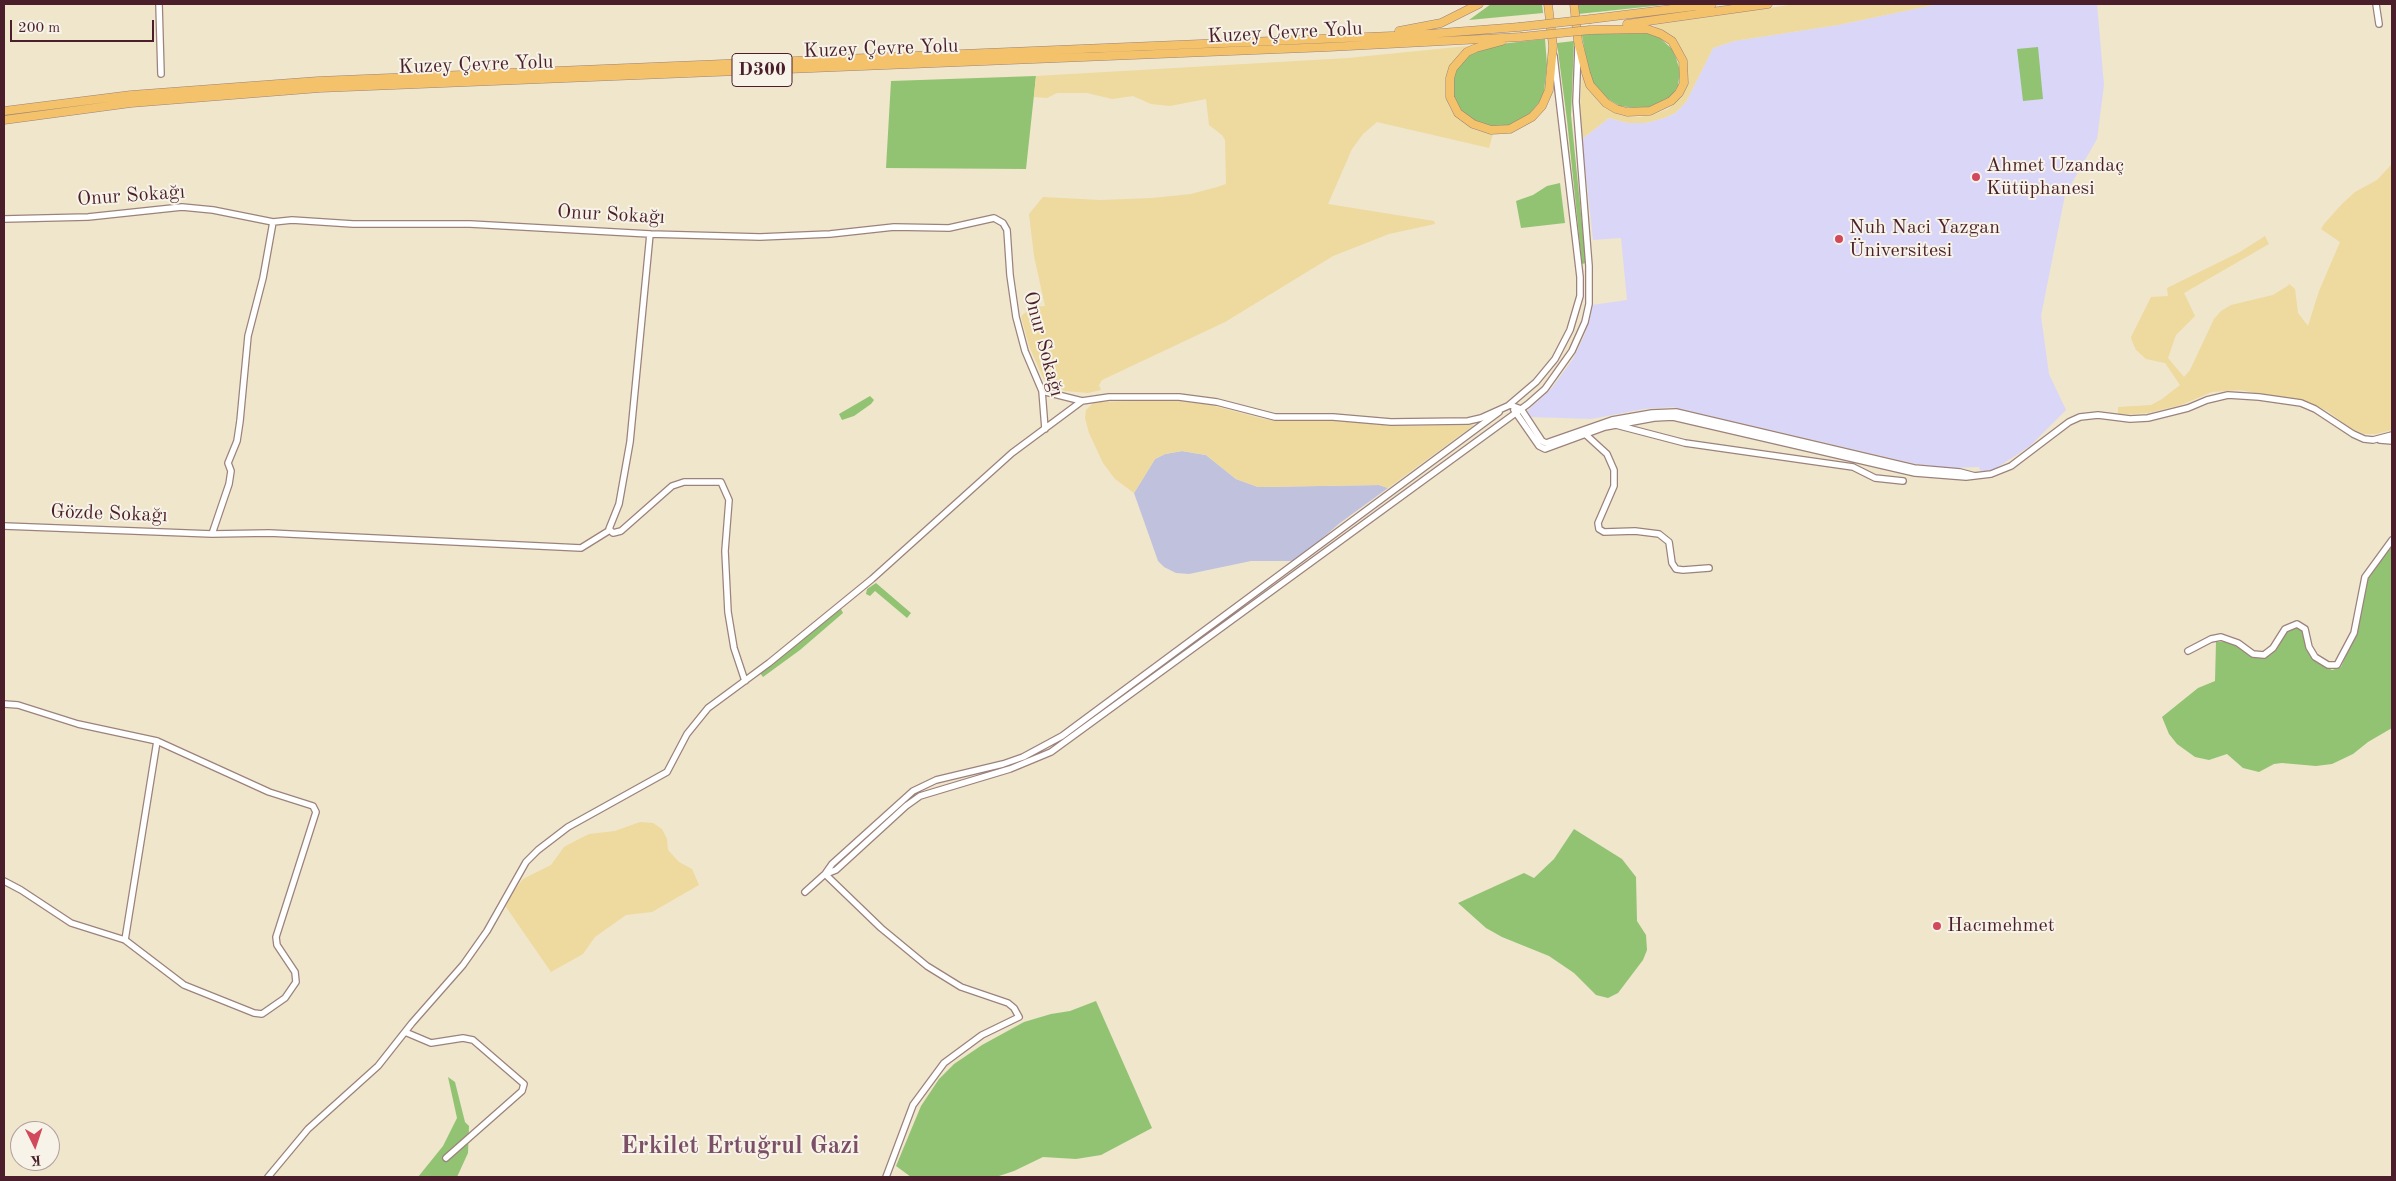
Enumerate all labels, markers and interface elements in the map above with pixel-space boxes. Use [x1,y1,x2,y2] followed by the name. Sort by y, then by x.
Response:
[12,10,156,42] scale bar
[1207,17,1363,49] street label: Kuzey Çevre Yolu
[18,21,60,36] text: 200 m
[803,34,959,64] street label: Kuzey Çevre Yolu
[398,50,554,80] street label: Kuzey Çevre Yolu
[732,54,792,86] road number: D300
[1986,154,2124,201] place label: Ahmet Uzandaç Kütüphanesi
[1970,171,1982,183] marker: Ahmet Uzandaç Kütüphanesi
[76,180,186,212] street label: Onur Sokağı
[556,200,666,230] street label: Onur Sokağı
[1849,216,2000,263] place label: Nuh Naci Yazgan Üniversitesi
[1833,233,1845,245] marker: Nuh Naci Yazgan Üniversitesi
[1017,289,1069,399] street label: Onur Sokağı
[50,500,168,528] street label: Gözde Sokağı
[1947,914,2055,938] place label: Hacımehmet
[1931,920,1943,932] marker: Hacımehmet
[10,1121,60,1171] north arrow
[621,1131,859,1161] district label: Erkilet Ertuğrul Gazi
[30,1153,42,1167] text: K

